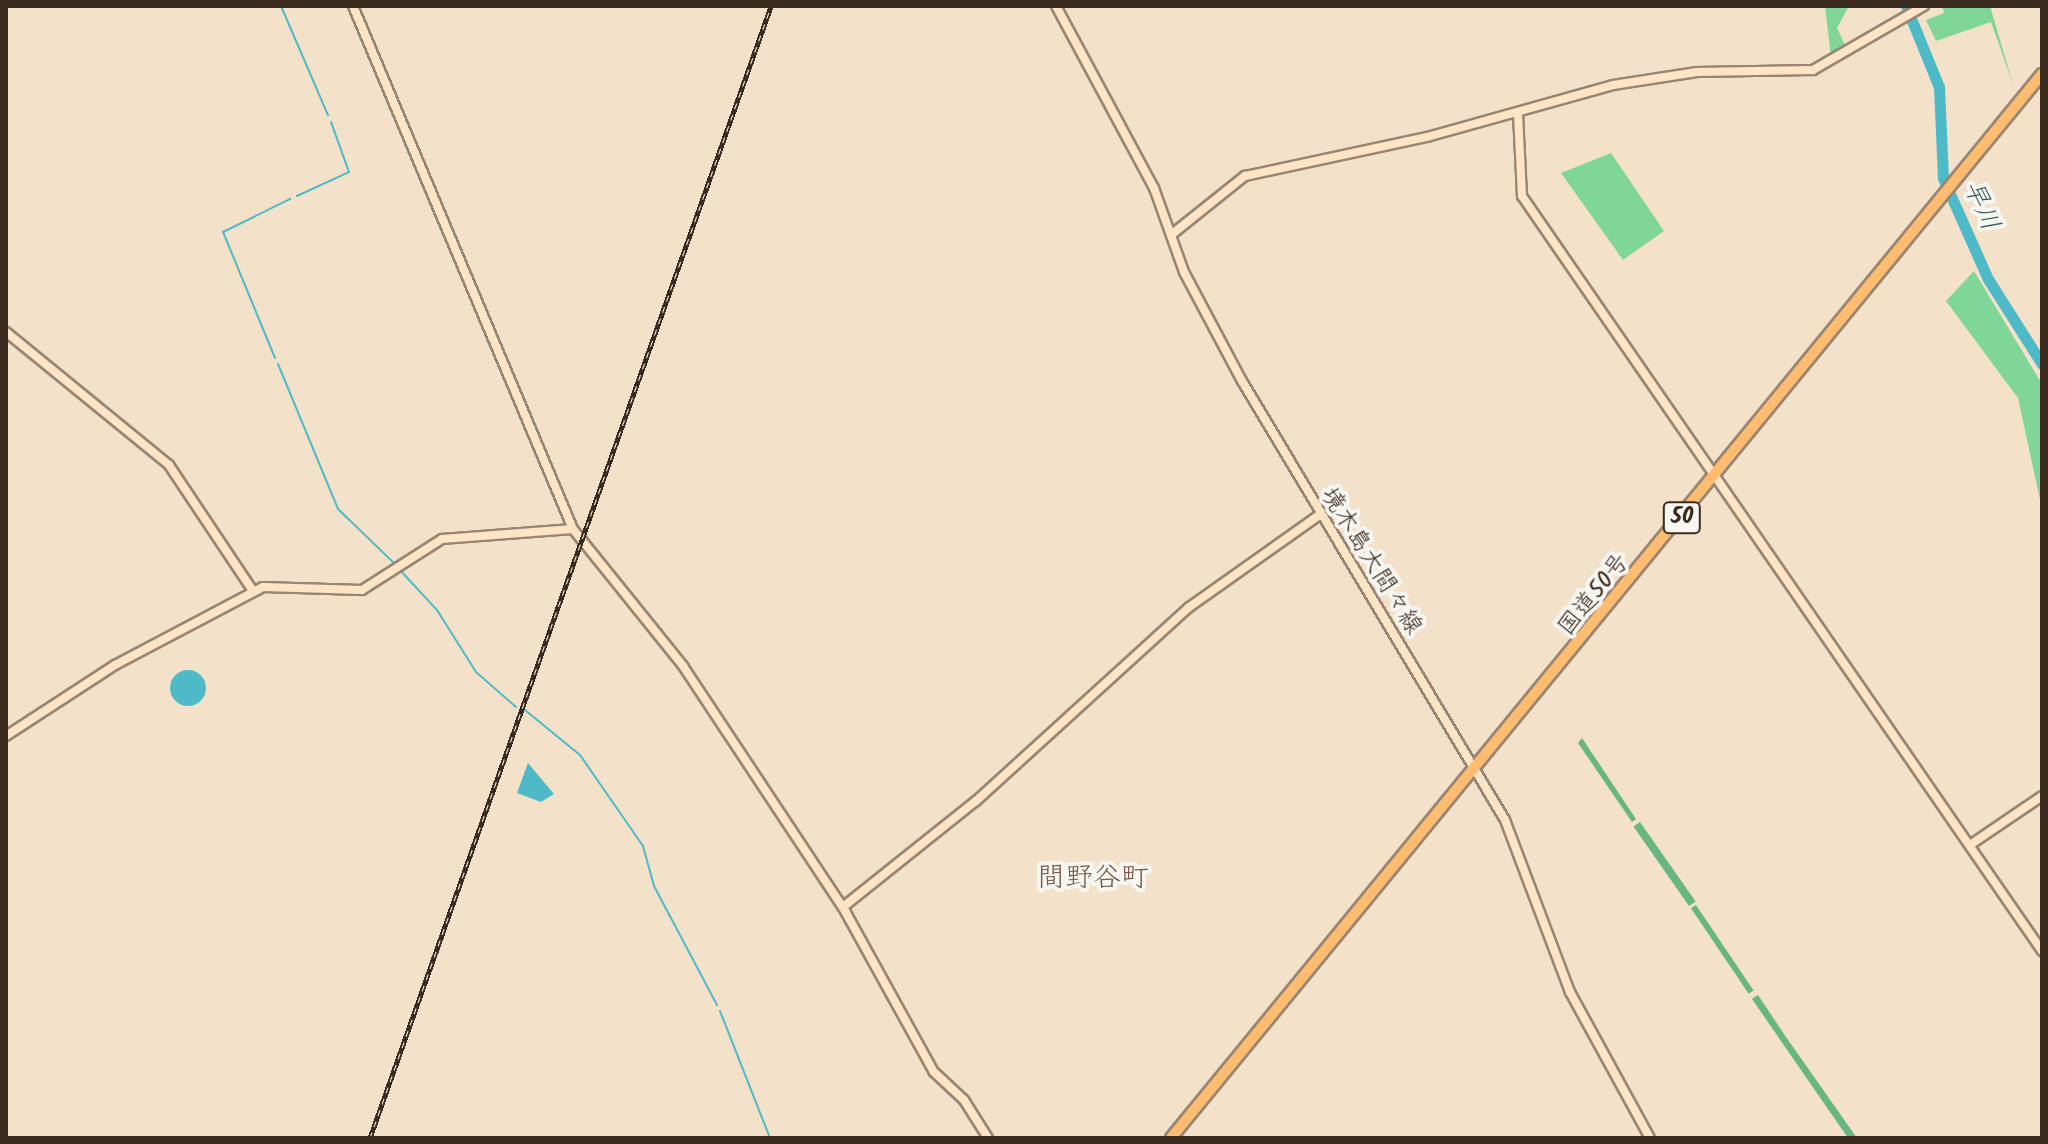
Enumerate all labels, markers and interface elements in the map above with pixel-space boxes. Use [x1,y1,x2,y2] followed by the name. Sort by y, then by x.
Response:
[1955,176,2005,236] water label: 早川
[1314,482,1428,640] street label: 境木島大間々線
[1662,500,1702,536] road number: 50
[1552,548,1636,642] street label: 国道50号
[1037,862,1149,896] district label: 間野谷町

